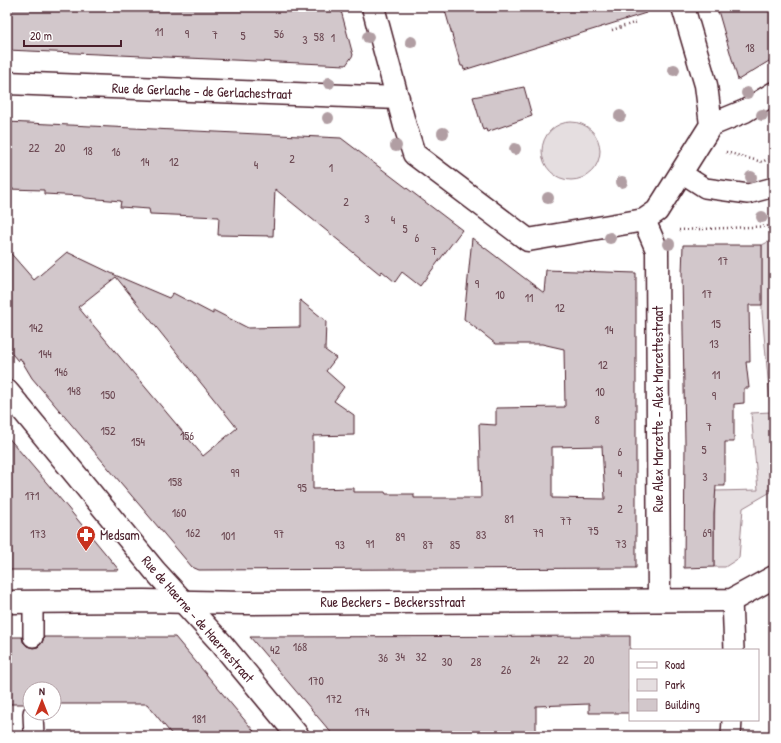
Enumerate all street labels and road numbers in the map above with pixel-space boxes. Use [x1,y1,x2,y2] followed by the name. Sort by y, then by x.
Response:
[112,78,293,103] street label: Rue de Gerlache - de Gerlachestraat
[648,306,667,512] street label: Rue Alex Marcette - Alex Marcettestraat
[138,551,259,686] street label: Rue de Haerne - de Haernestraat
[321,592,466,611] street label: Rue Beckers - Beckersstraat

